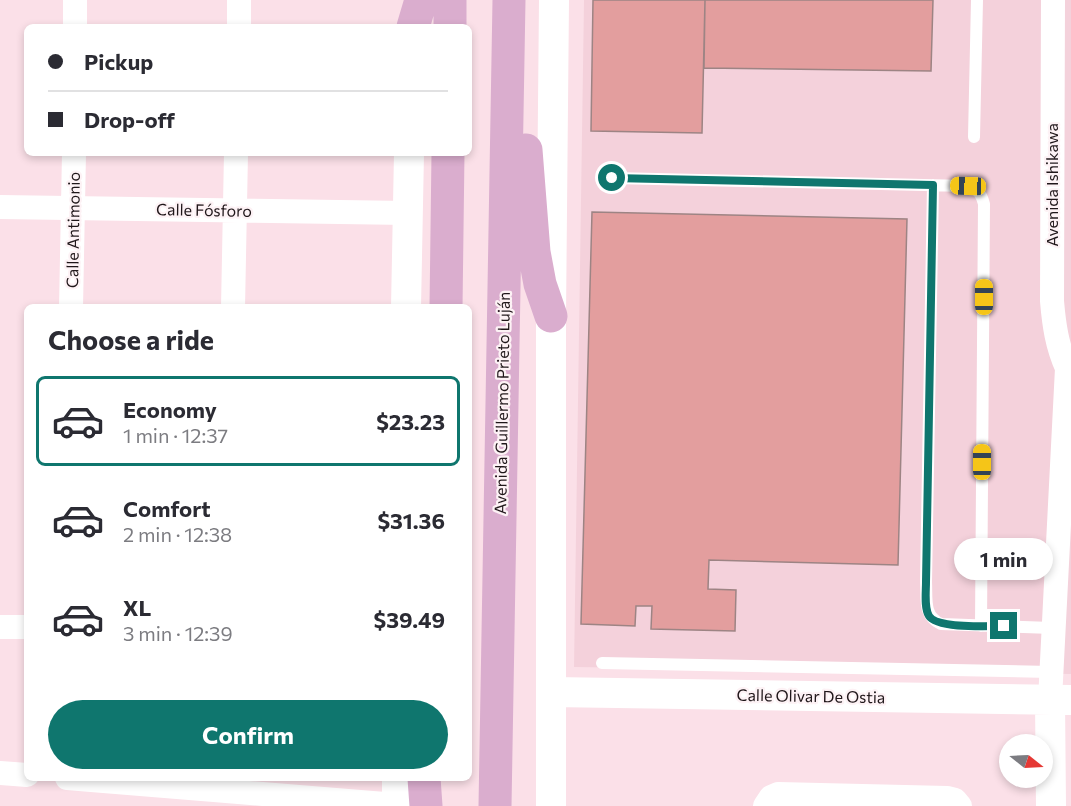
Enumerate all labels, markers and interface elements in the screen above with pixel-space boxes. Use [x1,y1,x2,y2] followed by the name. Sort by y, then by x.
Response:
[84,48,153,75] text: Pickup
[84,106,175,133] text: Drop-off
[1042,123,1061,247] street label: Avenida Ishikawa
[598,164,625,191] route start
[62,172,83,288] street label: Calle Antimonio
[950,176,986,196] car
[156,199,252,220] street label: Calle Fósforo
[975,279,993,315] car
[490,292,513,514] street label: Avenida Guillermo Prieto Luján
[48,323,214,356] text: Choose a ride
[51,394,105,448] icon: car
[123,396,217,423] text: Economy
[376,408,445,435] text: $23.23
[123,423,228,447] text: 1 min · 12:37
[973,444,991,480] car
[51,493,105,547] icon: car
[123,495,211,522] text: Comfort
[377,507,445,534] text: $31.36
[123,522,232,546] text: 2 min · 12:38
[954,539,1054,581] callout: 1 min
[980,547,1027,571] text: 1 min
[51,592,105,646] icon: car
[123,594,151,621] text: XL
[374,606,445,633] text: $39.49
[990,612,1017,639] route end
[123,621,233,645] text: 3 min · 12:39
[736,685,886,706] street label: Calle Olivar De Ostia
[48,700,448,769] button: Confirm
[999,734,1053,788] north arrow
[999,734,1053,788] map controls

